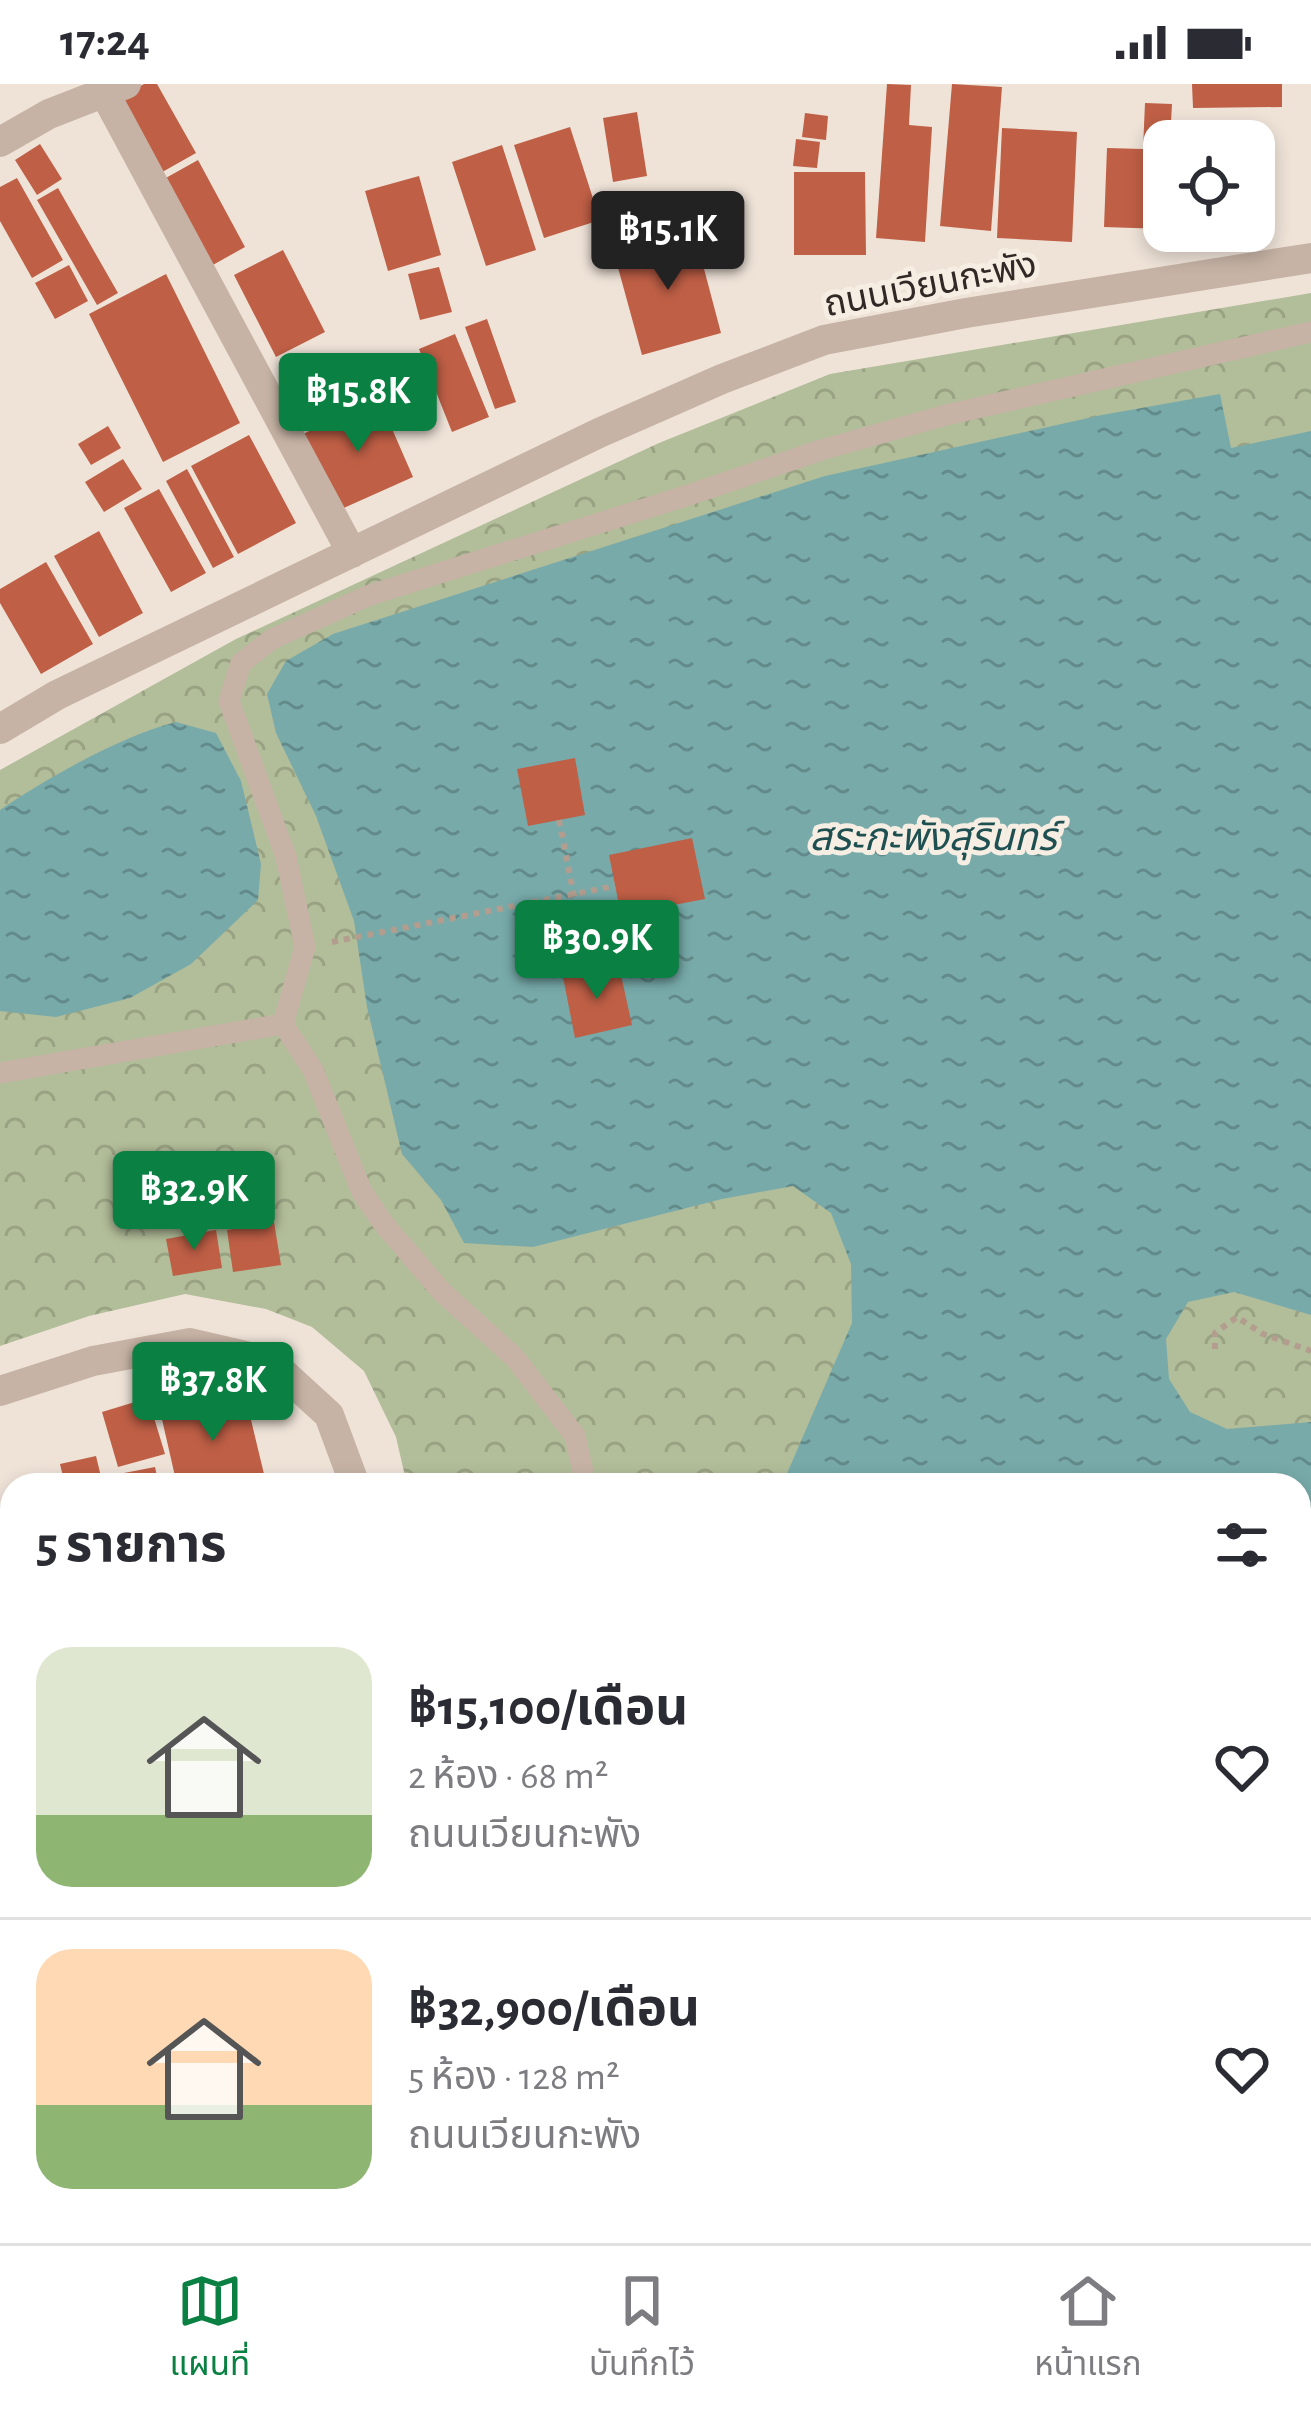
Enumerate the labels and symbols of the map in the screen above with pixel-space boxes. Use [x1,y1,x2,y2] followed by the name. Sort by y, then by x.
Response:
[570,191,766,293] pin: ฿15.1K
[821,247,1040,323] street label: ถนนเวียนกะพัง
[260,353,456,455] pin: ฿15.8K
[809,819,1065,861] water label: สระกะพังสุรินทร์
[499,900,695,1002] pin: ฿30.9K
[96,1151,292,1253] pin: ฿32.9K
[115,1342,311,1444] pin: ฿37.8K

